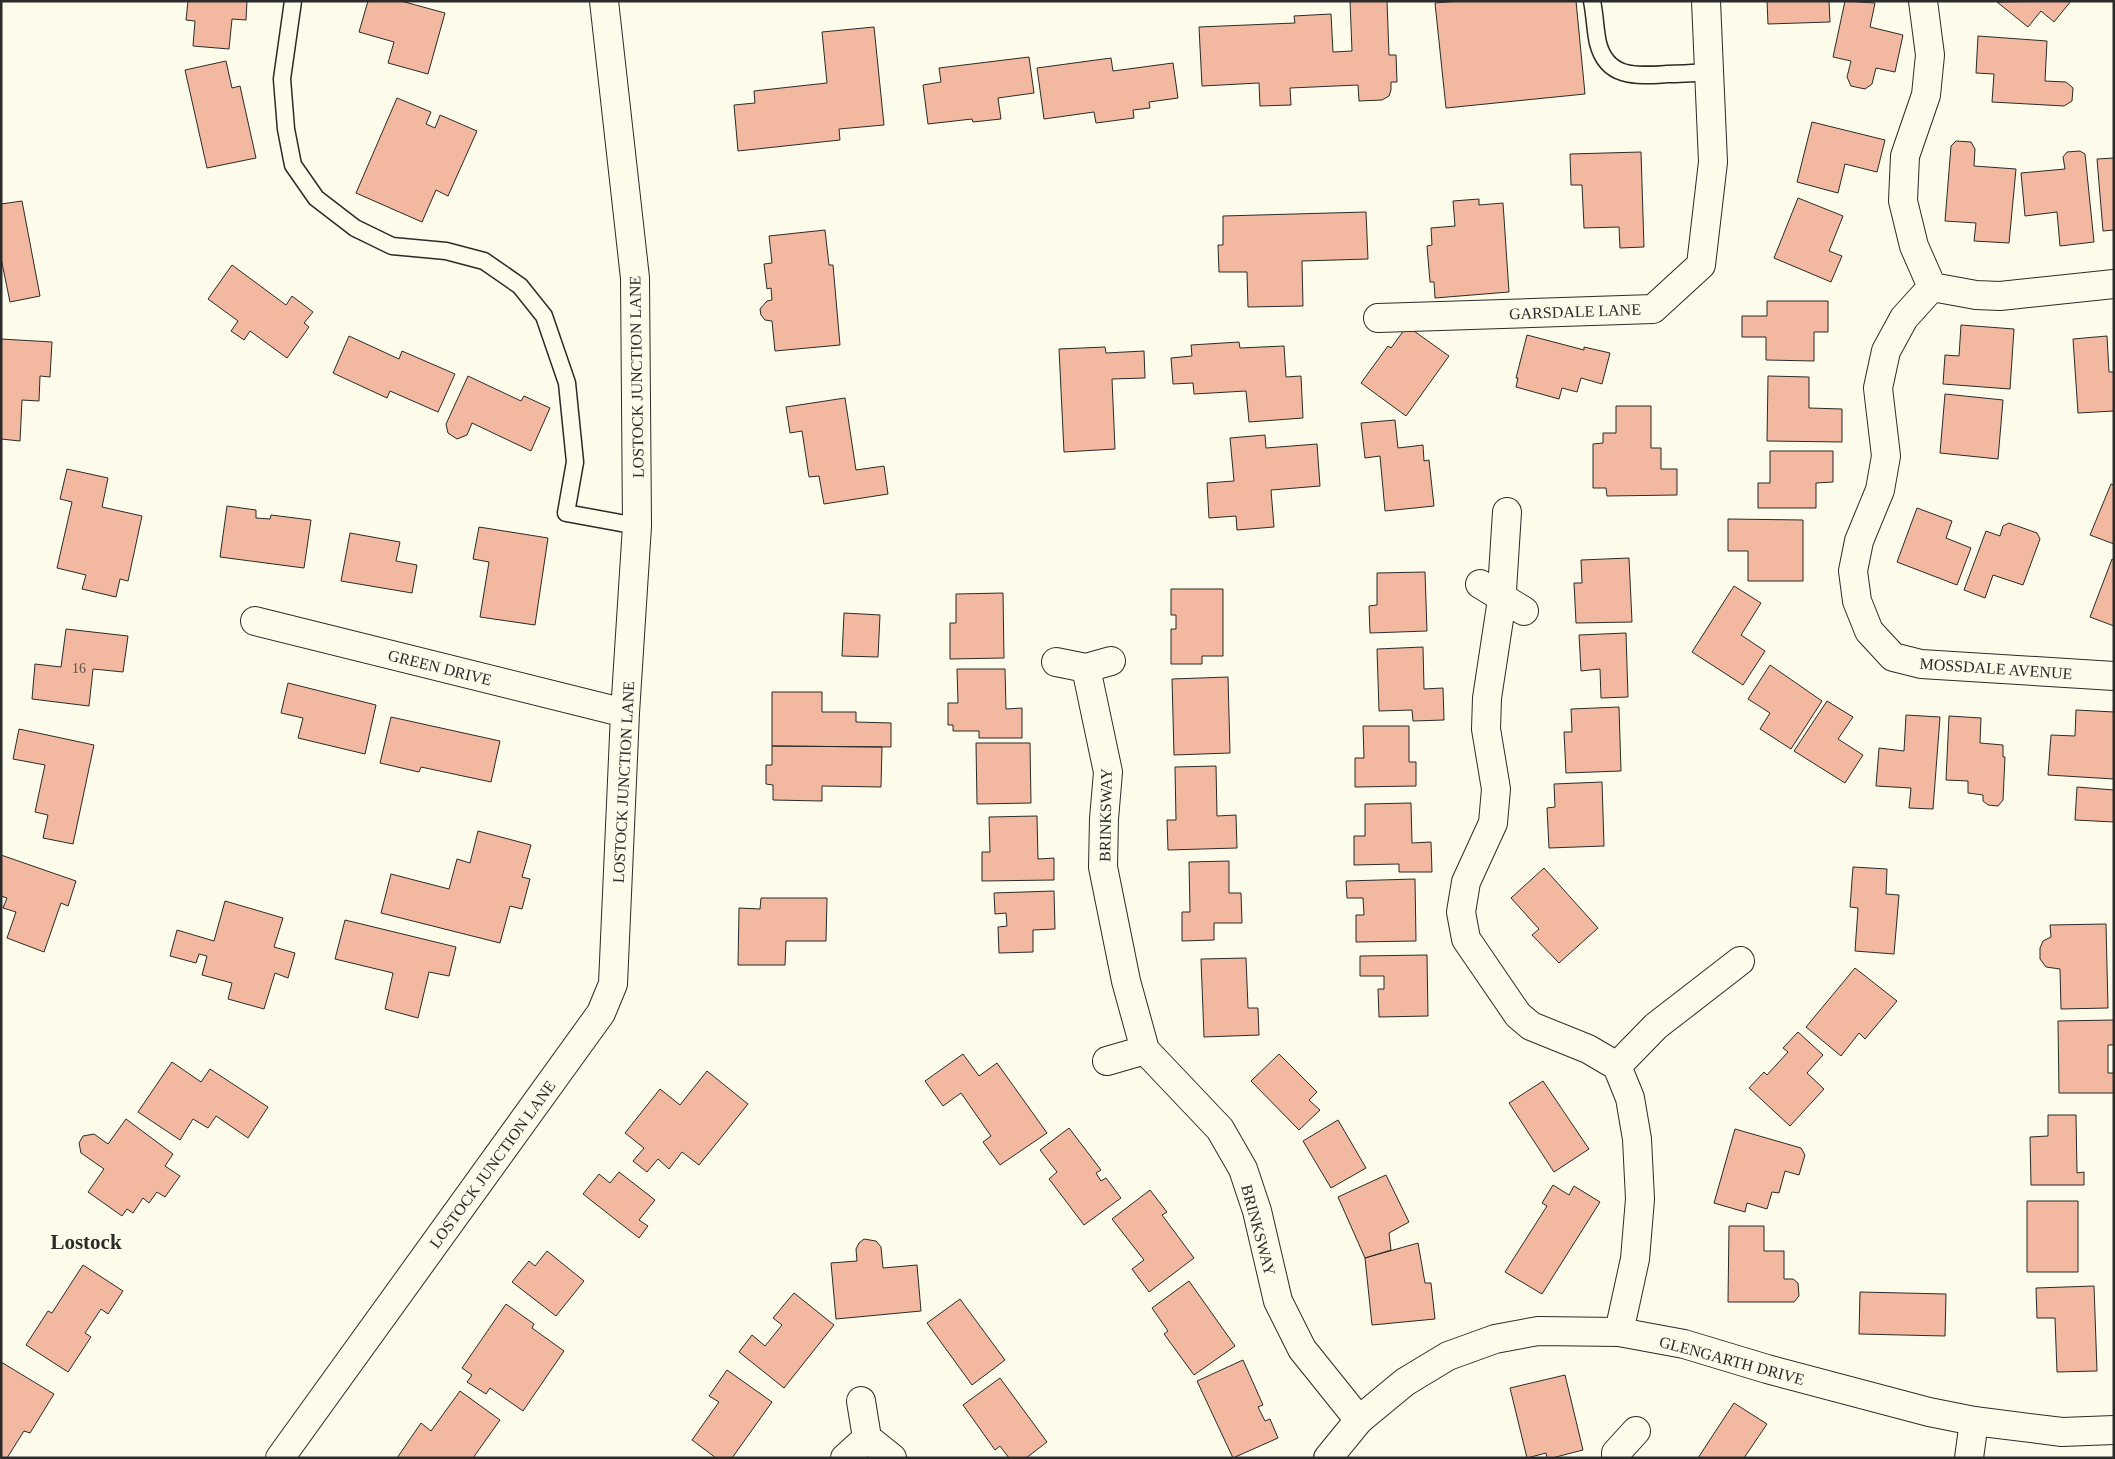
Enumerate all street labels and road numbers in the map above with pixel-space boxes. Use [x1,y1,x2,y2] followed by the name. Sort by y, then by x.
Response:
[626,276,647,478] street label: LOSTOCK JUNCTION LANE
[1509,301,1641,322] street label: GARSDALE LANE
[386,646,493,689] street label: GREEN DRIVE
[1919,655,2073,682] street label: MOSSDALE AVENUE
[610,681,637,884] street label: LOSTOCK JUNCTION LANE
[1096,768,1115,862] street label: BRINKSWAY
[426,1077,559,1251] street label: LOSTOCK JUNCTION LANE
[1238,1183,1279,1278] street label: BRINKSWAY
[1657,1333,1806,1388] street label: GLENGARTH DRIVE

